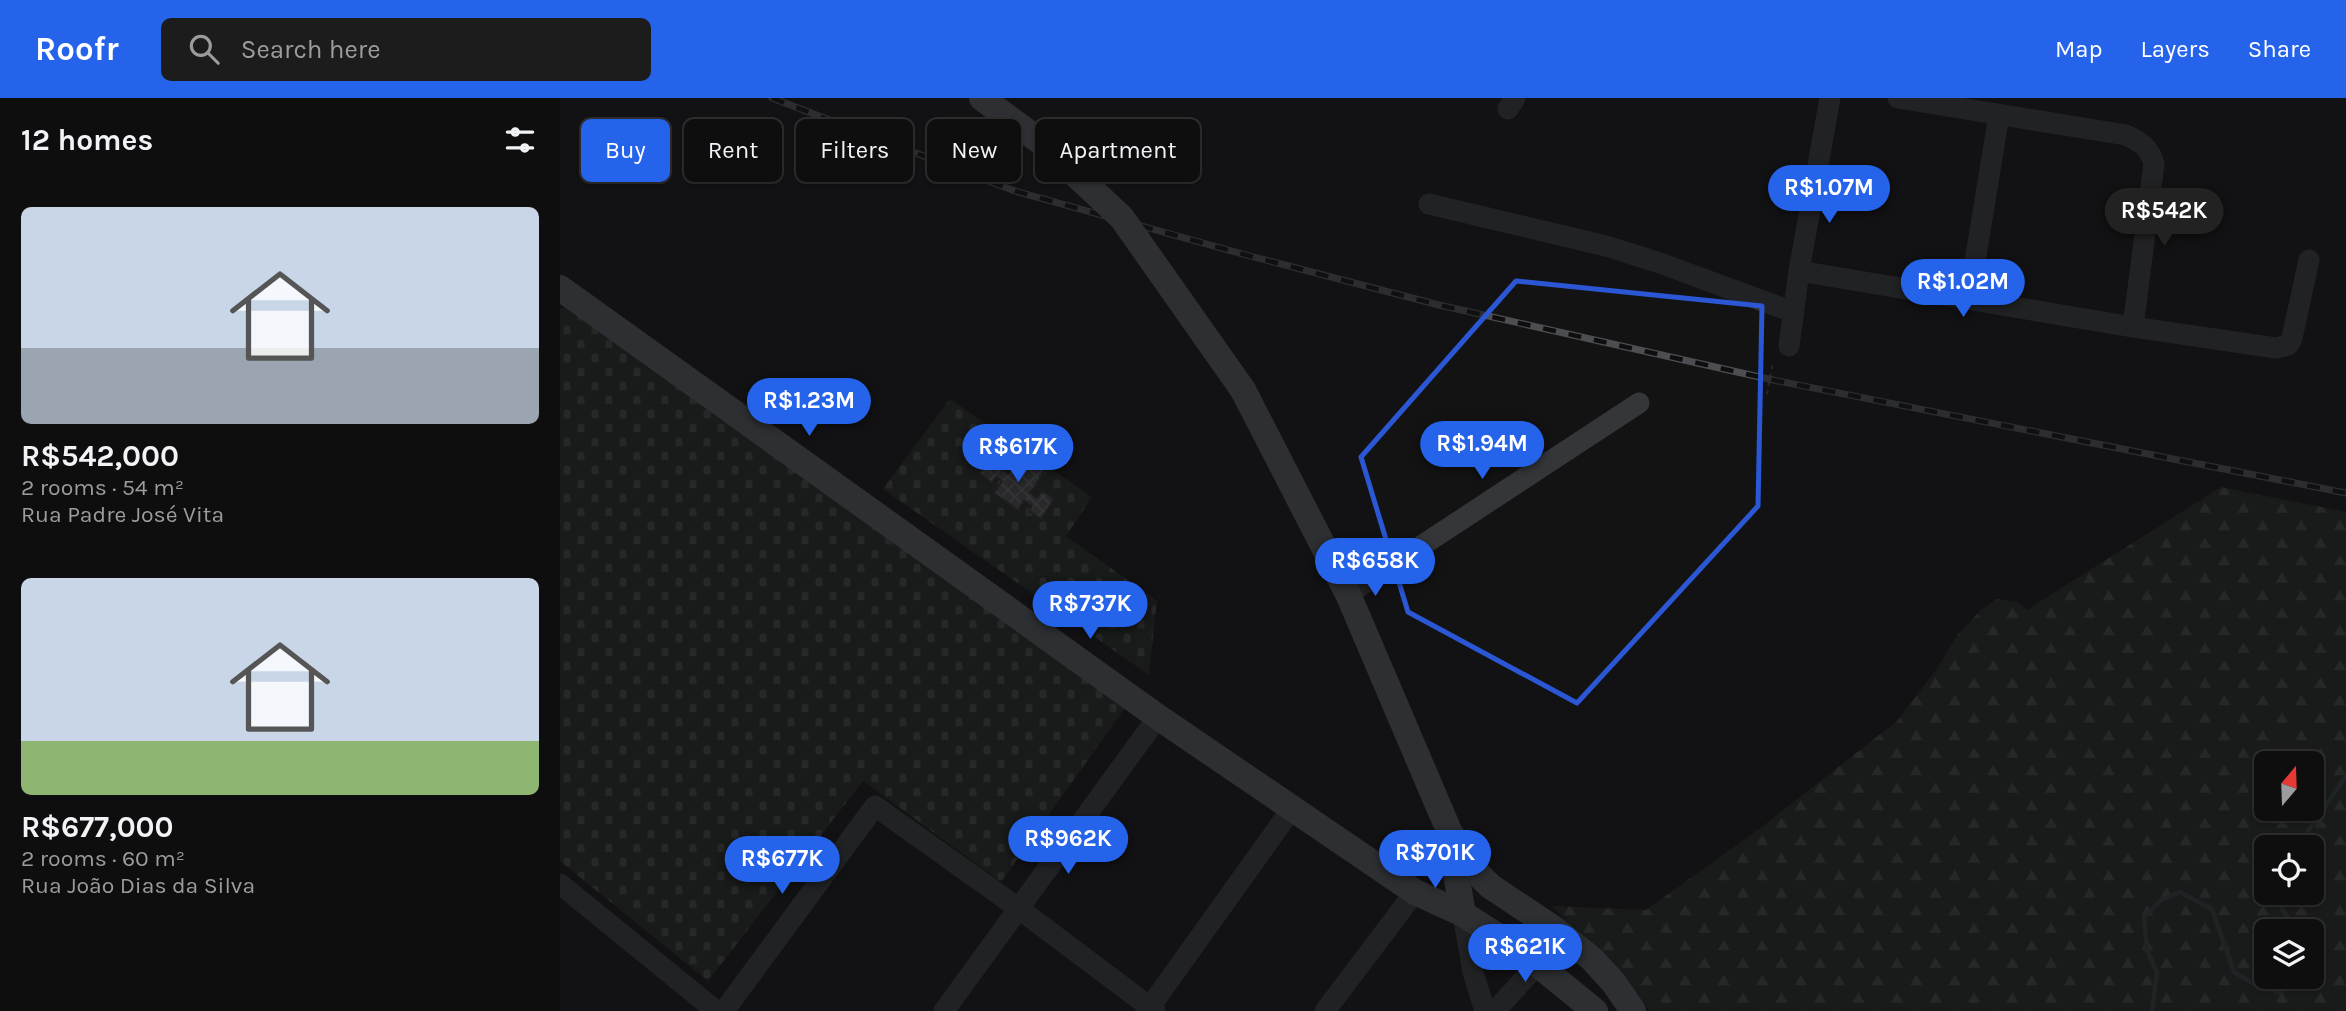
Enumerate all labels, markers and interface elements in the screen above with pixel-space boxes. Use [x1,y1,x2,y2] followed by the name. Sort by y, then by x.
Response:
[161,18,651,81] search box
[35,30,119,68] text: Roofr
[185,30,223,68] icon: search
[241,34,381,65] text: Search here
[2055,35,2103,63] text: Map
[2141,35,2210,63] text: Layers
[2248,35,2311,63] text: Share
[581,119,670,182] chip: Buy
[684,119,782,182] chip: Rent
[796,119,913,182] chip: Filters
[927,119,1021,182] chip: New
[1035,119,1200,182] chip: Apartment
[501,121,539,159] icon: filters
[21,122,153,158] text: 12 homes
[1764,166,1894,225] pin: R$1.07M
[1784,174,1874,201] text: R$1.07M
[2107,188,2221,248] pin: R$542K
[2121,197,2207,224] text: R$542K
[217,253,343,379] icon: home
[1898,260,2028,319] pin: R$1.02M
[1917,268,2009,295] text: R$1.02M
[744,378,874,438] pin: R$1.23M
[763,387,855,414] text: R$1.23M
[1417,422,1547,481] pin: R$1.94M
[961,424,1075,484] pin: R$617K
[1436,430,1528,457] text: R$1.94M
[978,433,1058,460] text: R$617K
[21,438,179,474] text: R$542,000
[21,474,184,501] text: 2 rooms · 54 m²
[21,501,224,528] text: Rua Padre José Vita
[1318,538,1432,598] pin: R$658K
[1331,547,1419,574] text: R$658K
[1033,582,1147,641] pin: R$737K
[1049,590,1131,617] text: R$737K
[217,624,343,750] icon: home
[2254,751,2324,821] north arrow
[2254,751,2324,989] map controls
[21,809,174,845] text: R$677,000
[1011,816,1125,876] pin: R$962K
[1024,825,1112,852] text: R$962K
[1378,830,1492,890] pin: R$701K
[2254,835,2324,905] button: locate
[725,836,839,896] pin: R$677K
[1395,839,1475,866] text: R$701K
[21,845,185,872] text: 2 rooms · 60 m²
[741,845,823,872] text: R$677K
[21,872,255,899] text: Rua João Dias da Silva
[2254,919,2324,989] button: layers
[1468,924,1582,984] pin: R$621K
[1484,933,1566,960] text: R$621K

